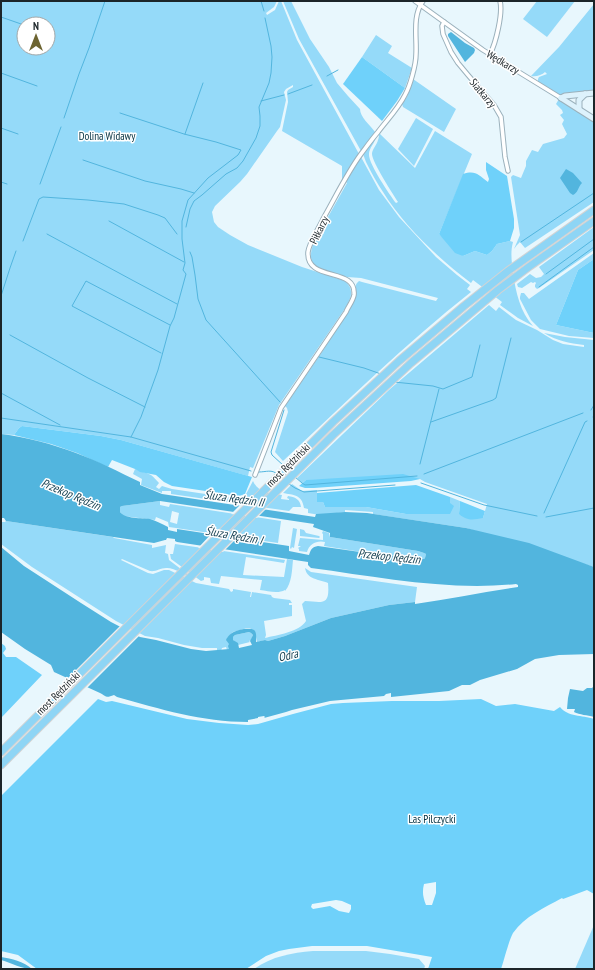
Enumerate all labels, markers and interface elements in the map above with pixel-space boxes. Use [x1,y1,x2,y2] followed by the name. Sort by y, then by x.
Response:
[16,16,56,56] north arrow
[33,19,39,33] text: N
[484,47,523,78] street label: Wędkarzy
[467,75,500,111] street label: Siatkarzy
[79,129,136,143] park label: Dolina Widawy
[306,213,332,246] street label: Piłkarzy
[263,440,313,490] street label: most Rędziński
[39,475,103,513] water label: Przekop Rędzin
[203,486,266,510] water label: Śluza Rędzin II
[204,523,265,548] water label: Śluza Rędzin I
[357,545,422,567] water label: Przekop Rędzin
[277,645,301,665] water label: Odra
[33,668,83,718] street label: most Rędziński
[408,812,456,826] park label: Las Pilczycki

